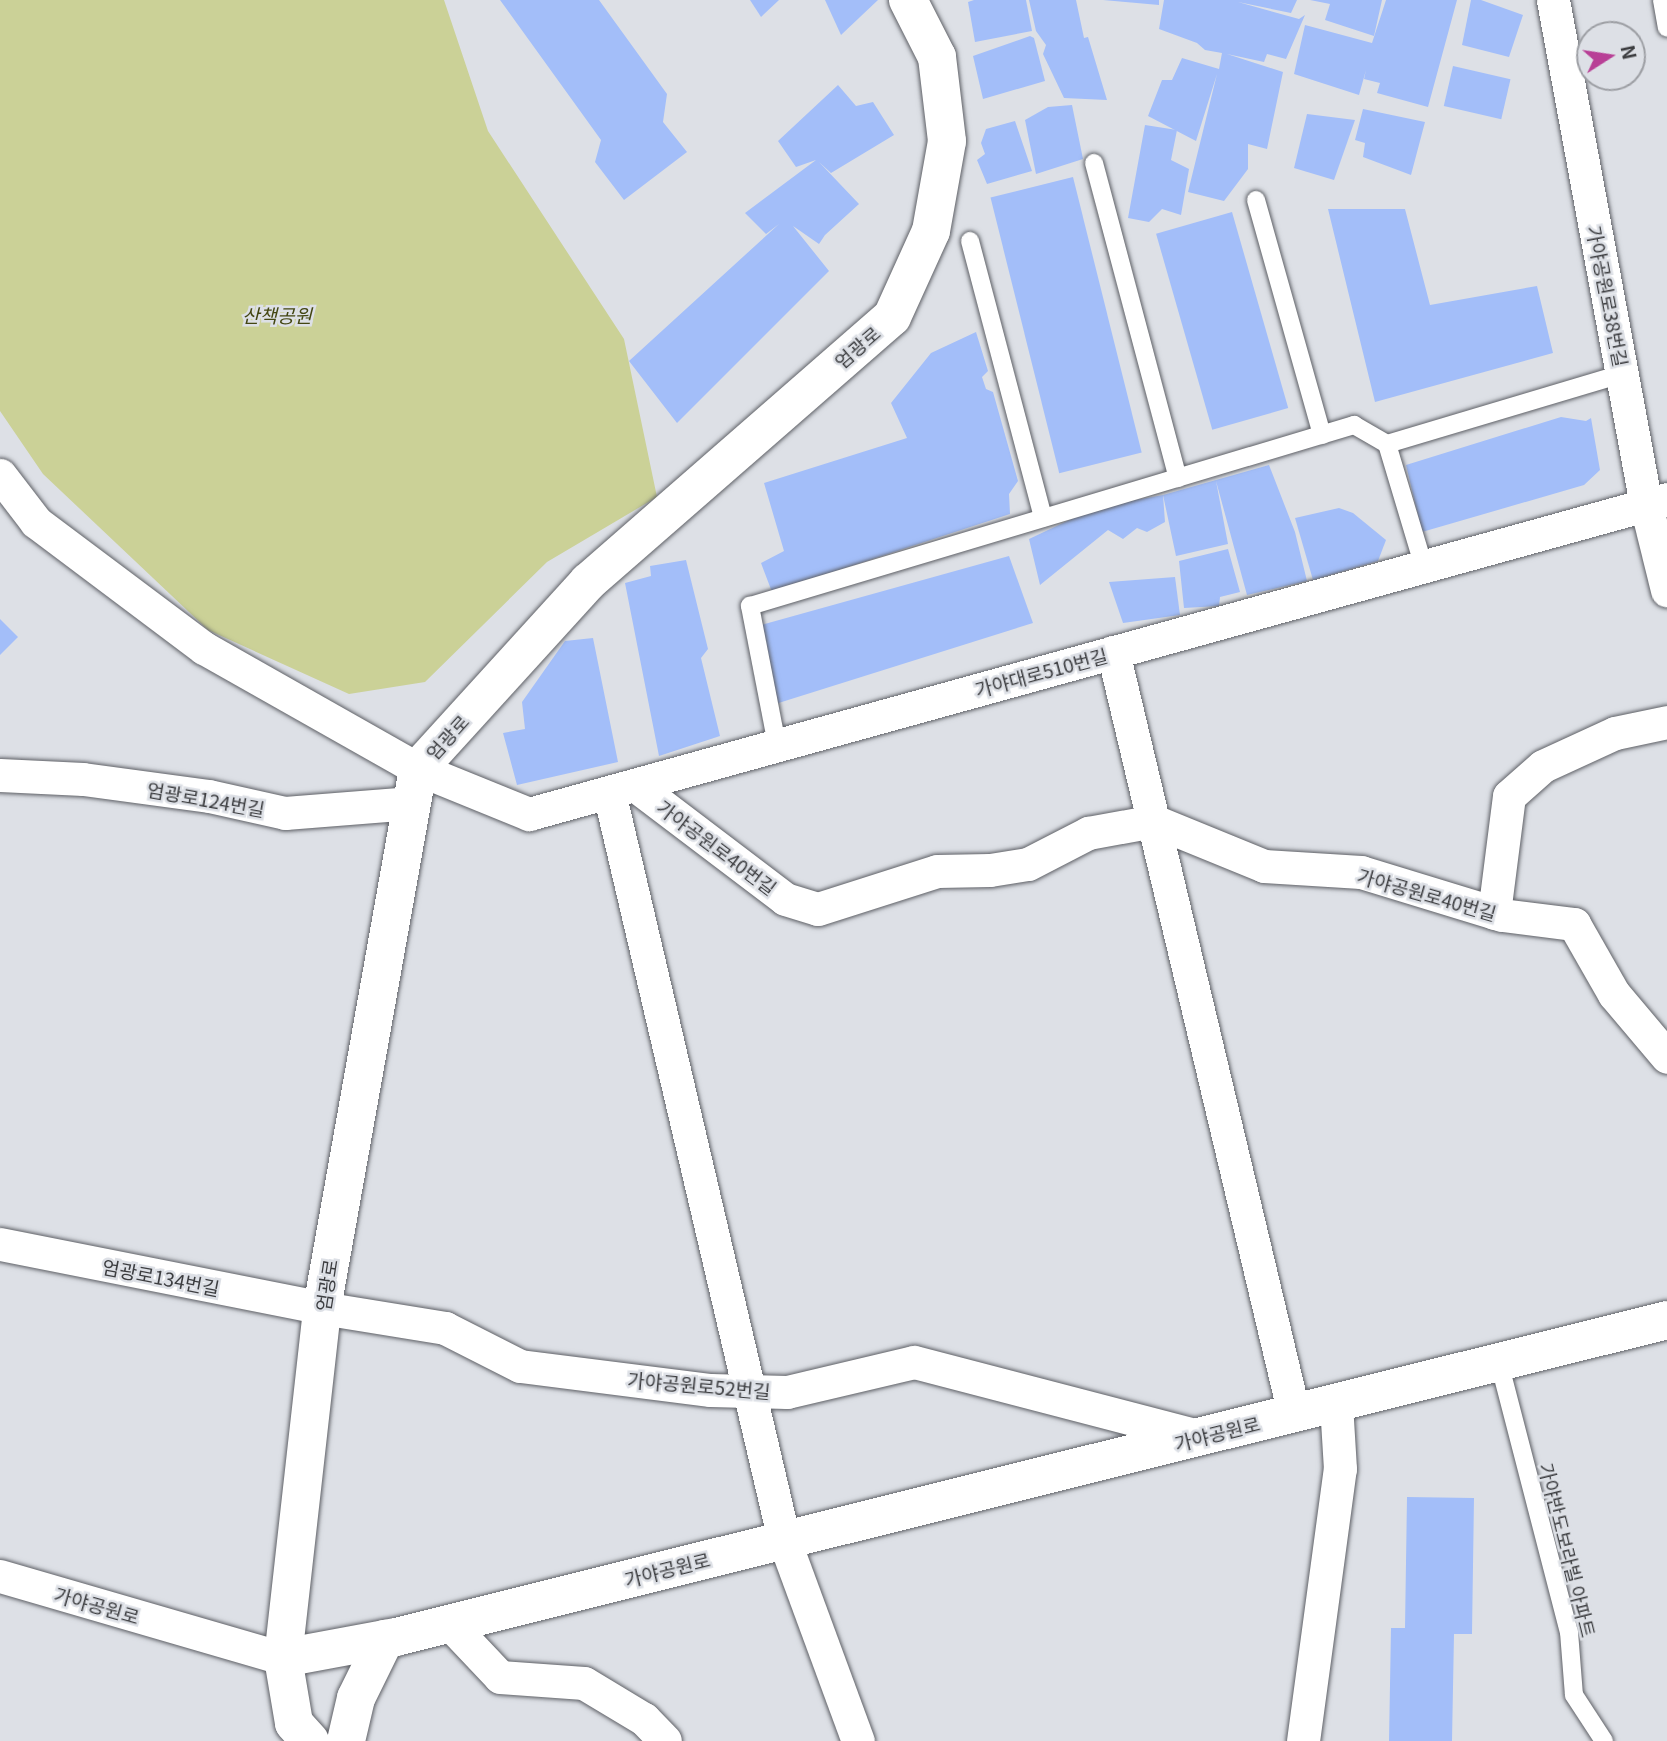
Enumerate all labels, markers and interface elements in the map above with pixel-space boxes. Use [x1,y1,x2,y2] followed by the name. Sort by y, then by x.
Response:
[1576,21,1646,91] north arrow
[1615,42,1645,62] text: N
[1583,223,1633,369] street label: 가야공원로38번길
[242,304,312,326] park label: 산책공원
[830,321,884,373] street label: 엄광로
[972,643,1110,701] street label: 가야대로510번길
[421,710,473,764] street label: 엄광로
[145,777,267,821] street label: 엄광로124번길
[653,795,781,899] street label: 가야공원로40번길
[1355,863,1499,925] street label: 가야공원로40번길
[100,1254,222,1300] street label: 엄광로134번길
[311,1257,341,1313] street label: 엄광로
[627,1367,771,1403] street label: 가야공원로52번길
[1172,1411,1262,1455] street label: 가야공원로
[1535,1460,1601,1640] street label: 가야반도보라빌 아파트
[622,1547,712,1591] street label: 가야공원로
[52,1582,142,1628] street label: 가야공원로

